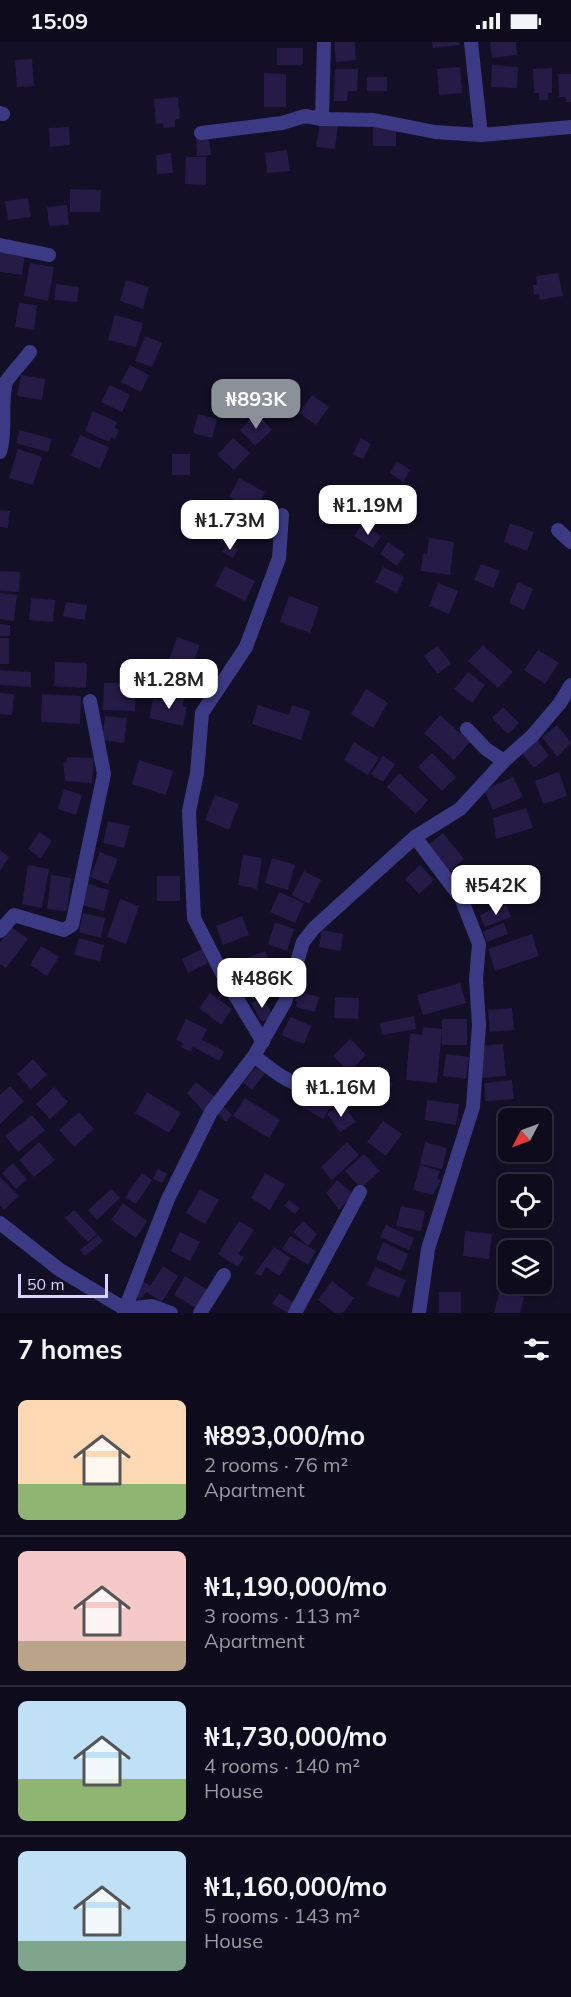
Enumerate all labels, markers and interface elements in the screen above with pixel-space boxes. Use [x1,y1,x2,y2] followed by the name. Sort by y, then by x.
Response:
[30,7,88,35] text: 15:09
[214,379,298,430] pin: ₦893K
[225,386,287,411] text: ₦893K
[319,485,417,536] pin: ₦1.19M
[333,492,403,517] text: ₦1.19M
[181,500,279,551] pin: ₦1.73M
[195,507,265,532] text: ₦1.73M
[120,659,218,710] pin: ₦1.28M
[134,666,204,691] text: ₦1.28M
[454,865,538,916] pin: ₦542K
[465,872,527,897] text: ₦542K
[220,958,304,1009] pin: ₦486K
[231,965,293,990] text: ₦486K
[292,1067,390,1118] pin: ₦1.16M
[306,1074,376,1099] text: ₦1.16M
[498,1108,552,1162] north arrow
[498,1108,552,1294] map controls
[498,1174,552,1228] button: locate
[498,1240,552,1294] button: layers
[18,1271,108,1298] scale bar
[27,1274,64,1294] text: 50 m
[18,1333,122,1366] text: 7 homes
[520,1333,553,1366] icon: filters
[204,1419,365,1452] text: ₦893,000/mo
[66,1424,138,1496] icon: home
[204,1452,348,1477] text: 2 rooms · 76 m²
[204,1477,305,1502] text: Apartment
[204,1570,387,1603] text: ₦1,190,000/mo
[66,1575,138,1647] icon: home
[204,1603,360,1628] text: 3 rooms · 113 m²
[204,1628,305,1653] text: Apartment
[204,1720,387,1753] text: ₦1,730,000/mo
[66,1725,138,1797] icon: home
[204,1753,360,1778] text: 4 rooms · 140 m²
[204,1778,263,1803] text: House
[204,1870,387,1903] text: ₦1,160,000/mo
[66,1875,138,1947] icon: home
[204,1903,360,1928] text: 5 rooms · 143 m²
[204,1928,263,1953] text: House

